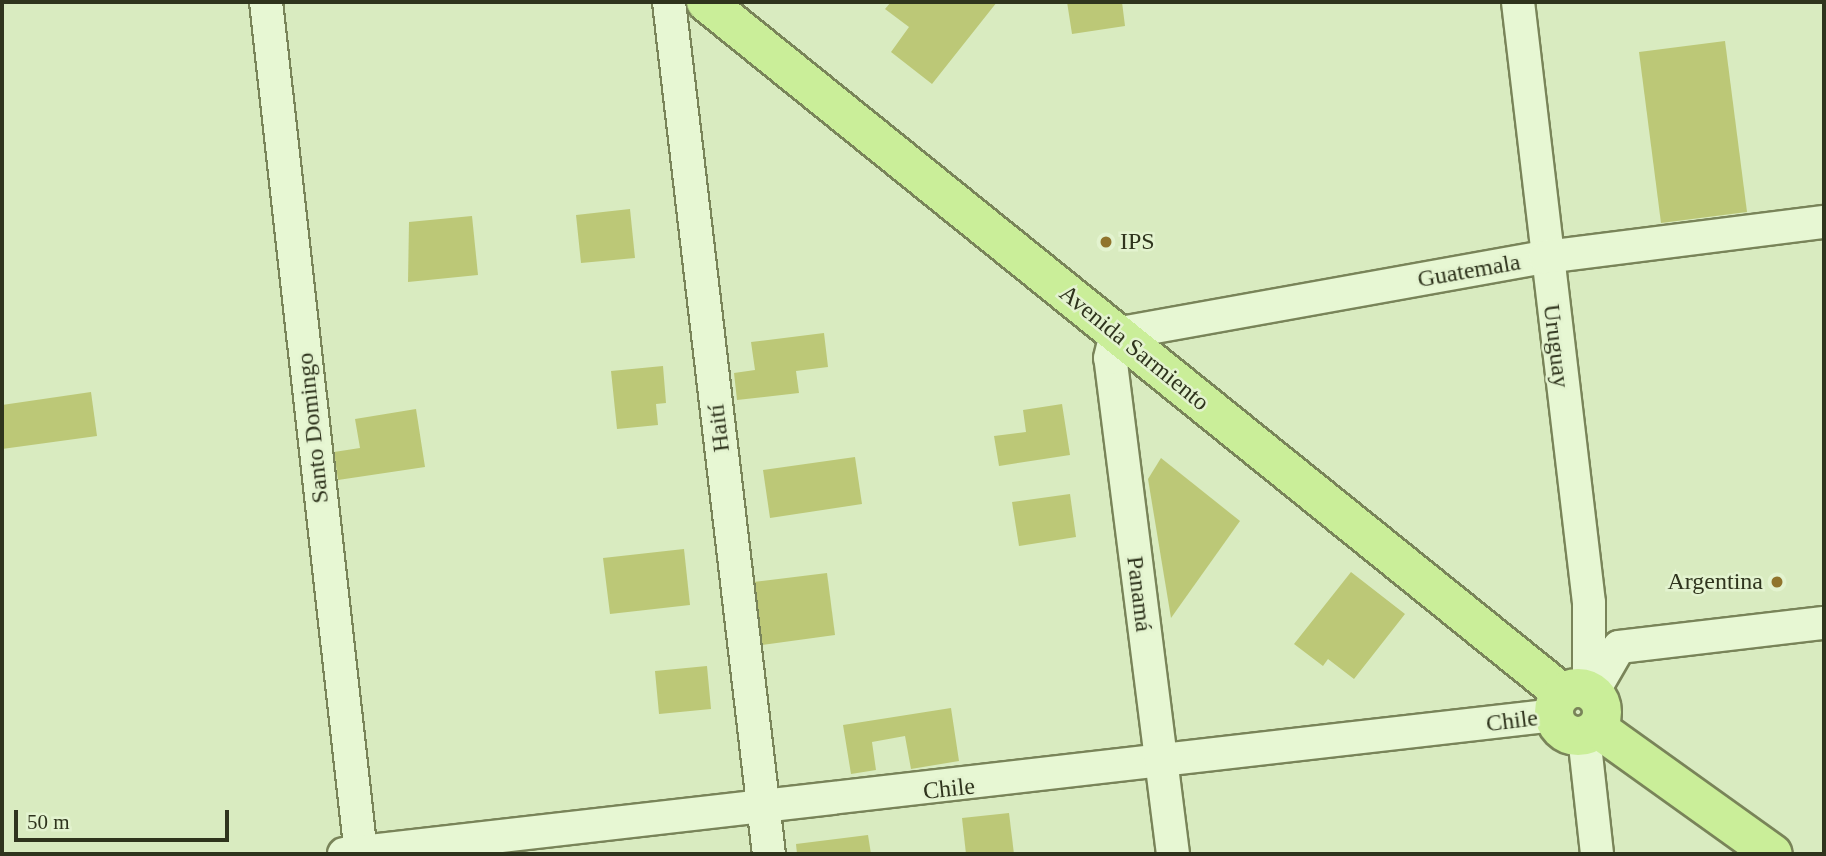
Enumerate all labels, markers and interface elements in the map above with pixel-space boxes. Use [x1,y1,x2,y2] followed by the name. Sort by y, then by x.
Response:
[1120,228,1155,256] place label: IPS
[1098,234,1114,250] marker: IPS
[1415,248,1523,294] street label: Guatemala
[1053,279,1215,417] street label: Avenida Sarmiento
[1537,303,1575,389] street label: Uruguay
[291,351,335,505] street label: Santo Domingo
[702,402,736,454] street label: Haití
[1120,555,1158,633] street label: Panamá
[1667,568,1763,596] place label: Argentina
[1769,574,1785,590] marker: Argentina
[1484,704,1540,738] street label: Chile
[922,772,976,806] street label: Chile
[18,796,233,840] scale bar
[27,810,70,834] text: 50 m

